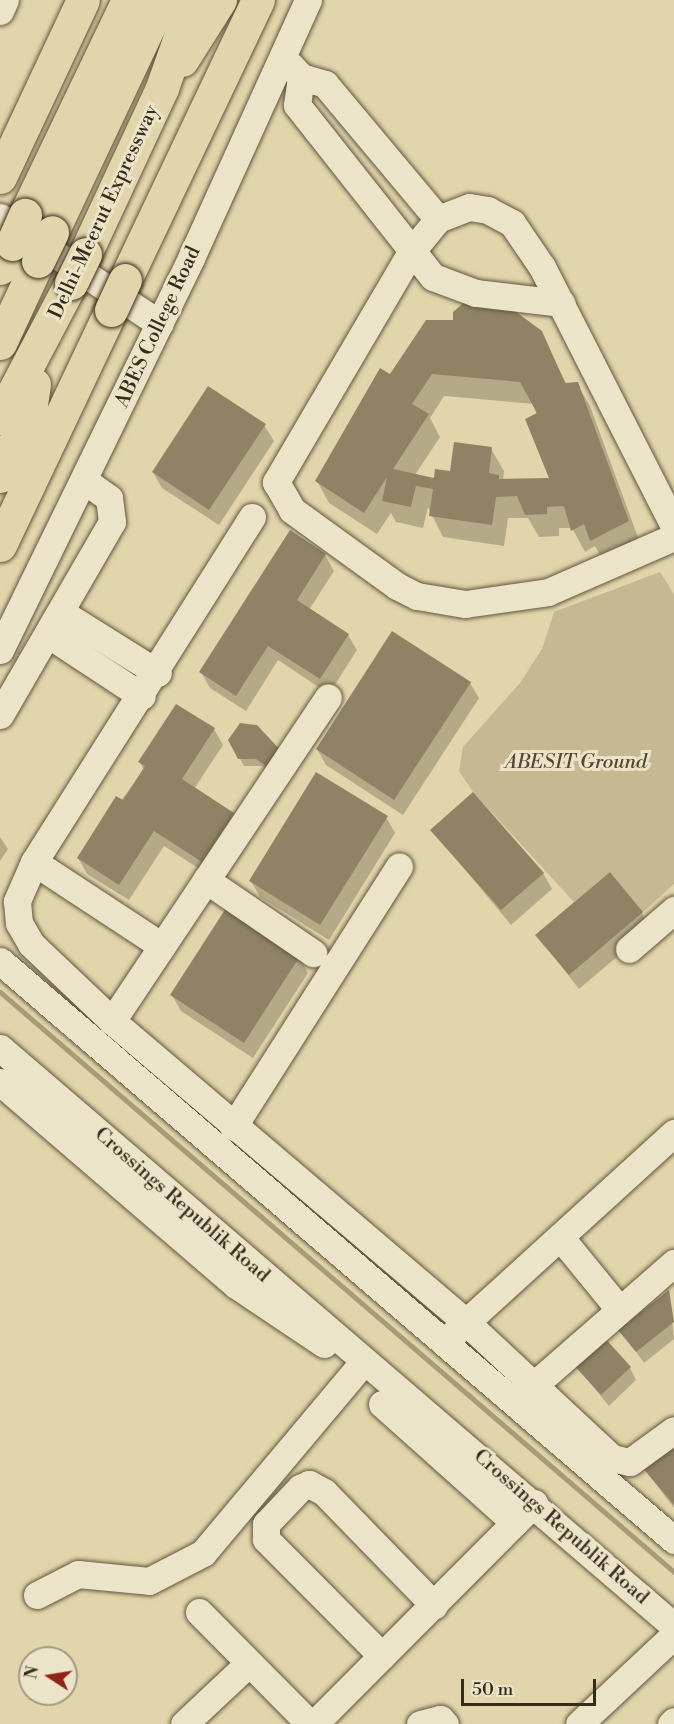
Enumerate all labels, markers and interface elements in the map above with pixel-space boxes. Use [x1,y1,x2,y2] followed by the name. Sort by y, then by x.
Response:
[44,101,164,323] street label: Delhi-Meerut Expressway
[110,243,206,411] street label: ABES College Road
[505,750,647,774] park label: ABESIT Ground
[90,1122,274,1288] street label: Crossings Republik Road
[469,1444,653,1610] street label: Crossings Republik Road
[18,1646,78,1706] north arrow
[21,1664,43,1681] text: N
[464,1667,599,1705] scale bar
[472,1678,513,1701] text: 50 m

